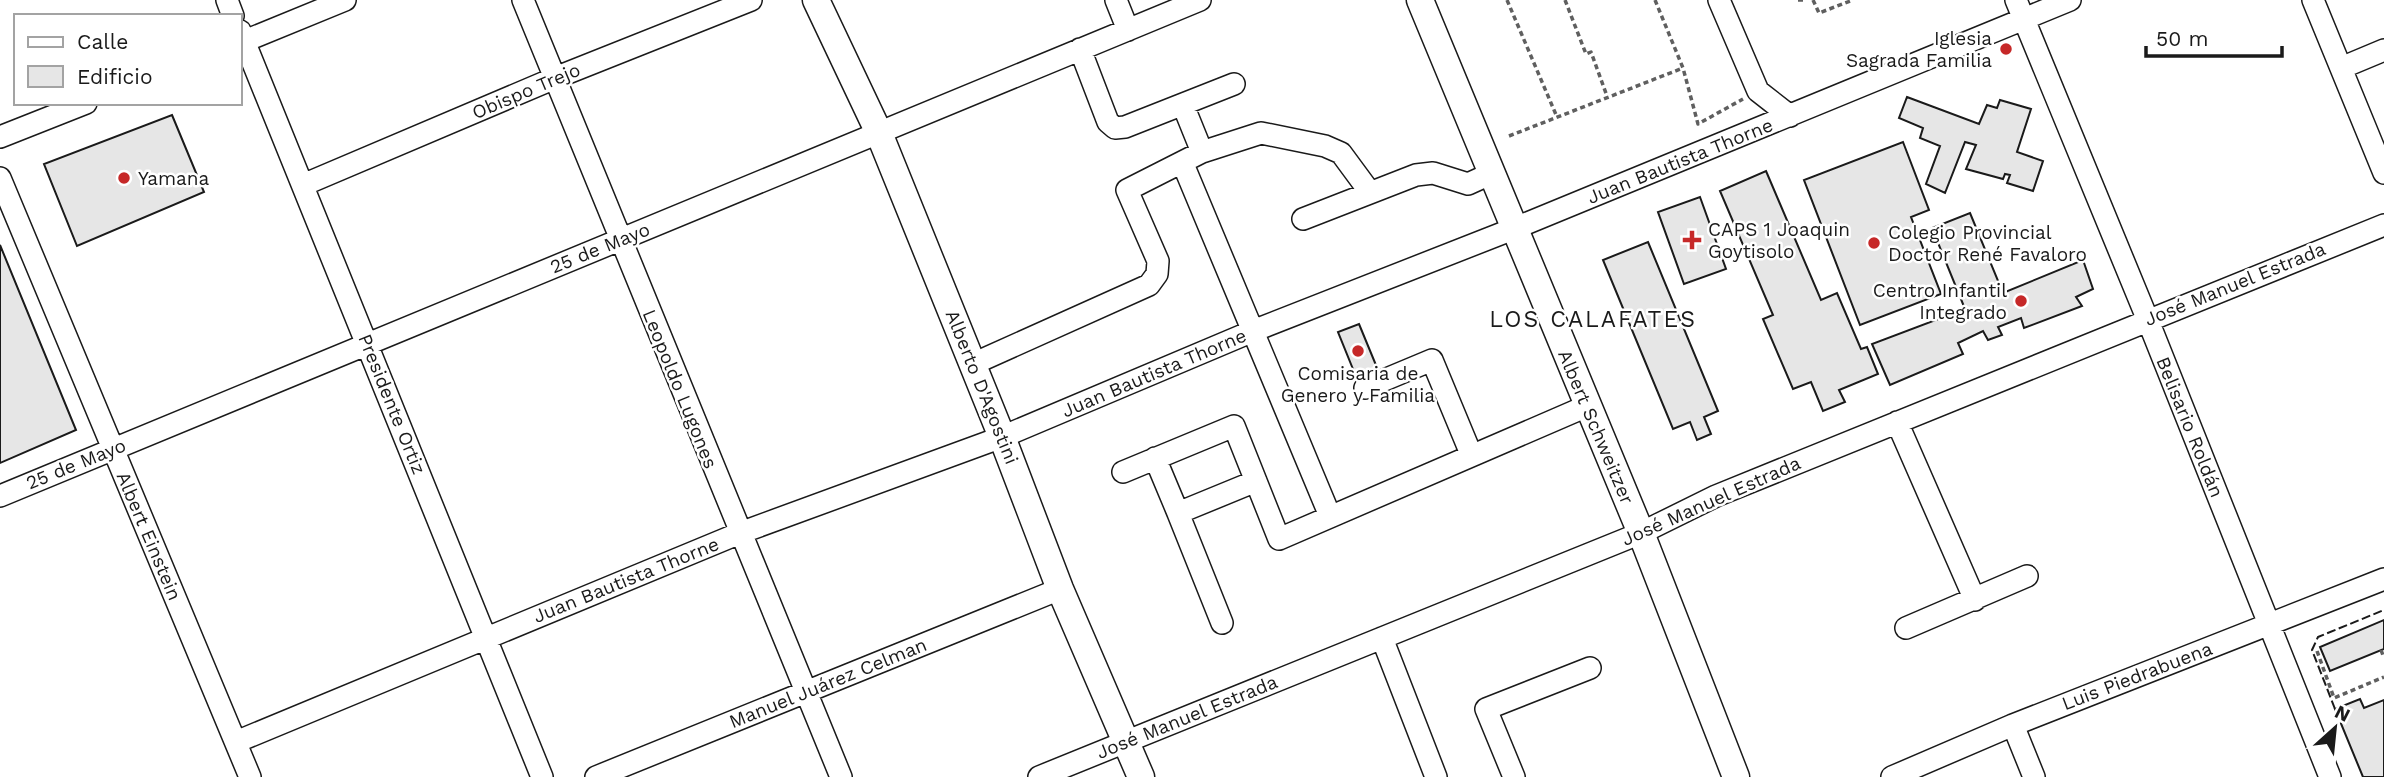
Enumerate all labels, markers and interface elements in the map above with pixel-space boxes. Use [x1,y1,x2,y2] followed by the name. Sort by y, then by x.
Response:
[14,14,242,105] legend
[2146,14,2282,58] scale bar
[2156,26,2208,51] text: 50 m
[1846,27,1992,72] place label: Iglesia Sagrada Familia
[77,29,128,54] text: Calle
[1998,41,2014,57] marker: Iglesia Sagrada Familia
[468,58,584,124] street label: Obispo Trejo
[77,64,153,89] text: Edificio
[1584,113,1776,209] street label: Juan Bautista Thorne
[138,167,210,190] place label: Yamana
[116,170,132,186] marker: Yamana
[547,218,653,278] street label: 25 de Mayo
[1708,218,1850,263] place label: CAPS 1 Joaquin Goytisolo
[1888,221,2087,266] place label: Colegio Provincial Doctor René Favaloro
[1682,230,1702,250] marker: CAPS 1 Joaquin Goytisolo
[1866,235,1882,251] marker: Colegio Provincial Doctor René Favaloro
[2141,237,2329,331] street label: José Manuel Estrada
[1873,279,2007,324] place label: Centro Infantil Integrado
[2013,293,2029,309] marker: Centro Infantil Integrado
[638,306,722,472] street label: Leopoldo Lugones
[941,306,1023,468] street label: Alberto D'Agostini
[1489,306,1697,333] district label: LOS CALAFATES
[1058,324,1250,422] street label: Juan Bautista Thorne
[353,330,431,478] street label: Presidente Ortiz
[1350,343,1366,359] marker: Comisaria de Genero y Familia
[1553,346,1639,508] street label: Albert Schweitzer
[2151,353,2229,501] street label: Belisario Roldán
[1281,362,1435,407] place label: Comisaria de Genero y Familia
[23,434,129,494] street label: 25 de Mayo
[1618,451,1804,551] street label: José Manuel Estrada
[112,468,186,604] street label: Albert Einstein
[530,532,722,628] street label: Juan Bautista Thorne
[726,633,930,733] street label: Manuel Juárez Celman
[2059,637,2216,715] street label: Luis Piedrabuena
[1093,670,1281,764] street label: José Manuel Estrada
[2300,693,2370,763] north arrow
[2331,700,2354,727] text: N

